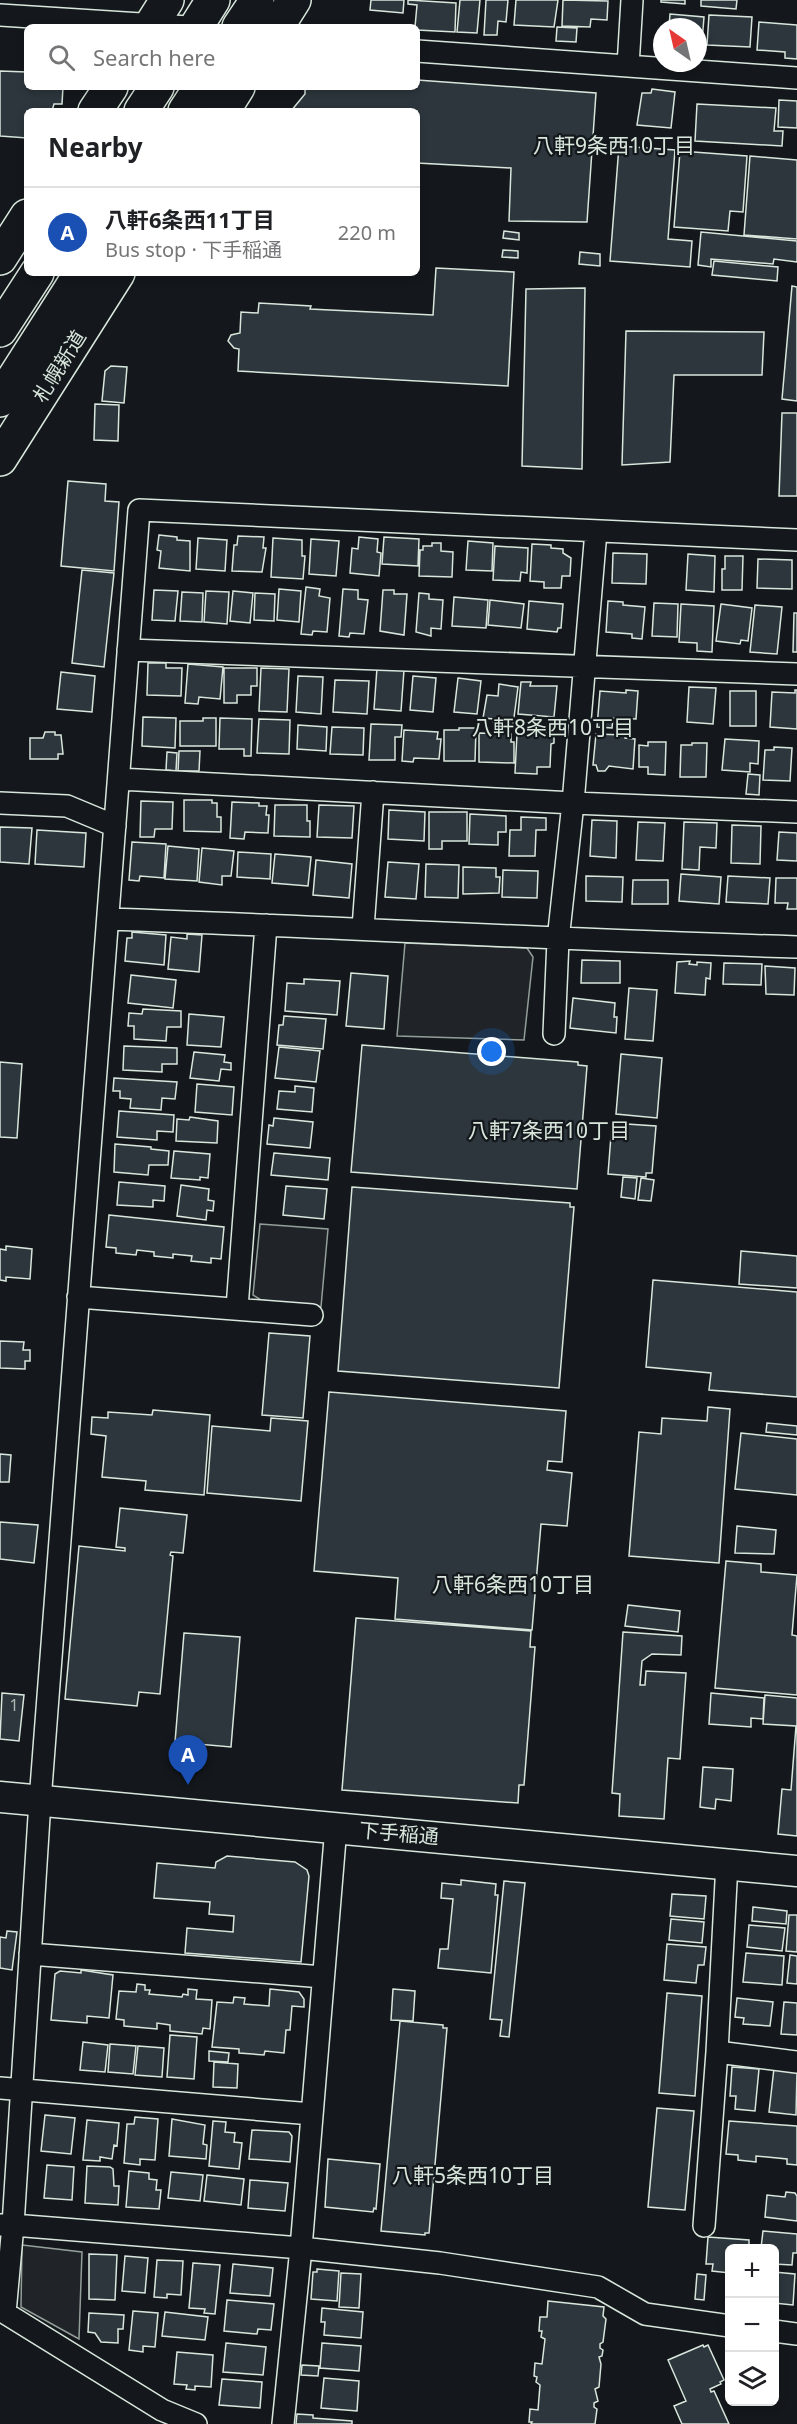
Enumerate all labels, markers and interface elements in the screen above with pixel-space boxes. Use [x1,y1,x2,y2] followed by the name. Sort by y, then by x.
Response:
[653,18,707,72] north arrow
[24,24,420,90] search box
[45,41,78,74] icon: search
[93,42,215,72] text: Search here
[48,129,143,165] text: Nearby
[533,131,695,159] district label: 八軒9条西10丁目
[105,204,275,234] text: 八軒6条西11丁目
[61,219,74,246] text: A
[338,219,396,246] text: 220 m
[105,236,282,263] text: Bus stop · 下手稲通
[26,325,92,407] street label: 札幌新道
[472,713,634,741] district label: 八軒8条西10丁目
[477,1037,506,1066] your location
[468,1116,630,1144] district label: 八軒7条西10丁目
[432,1570,594,1598] district label: 八軒6条西10丁目
[9,1694,19,1716] house number: 1
[168,1736,207,1785] pin: A
[358,1816,440,1850] street label: 下手稲通
[392,2161,554,2189] district label: 八軒5条西10丁目
[725,2244,779,2406] map controls
[725,2244,779,2298] button: +
[725,2298,779,2352] button: −
[725,2352,779,2406] button: layers

